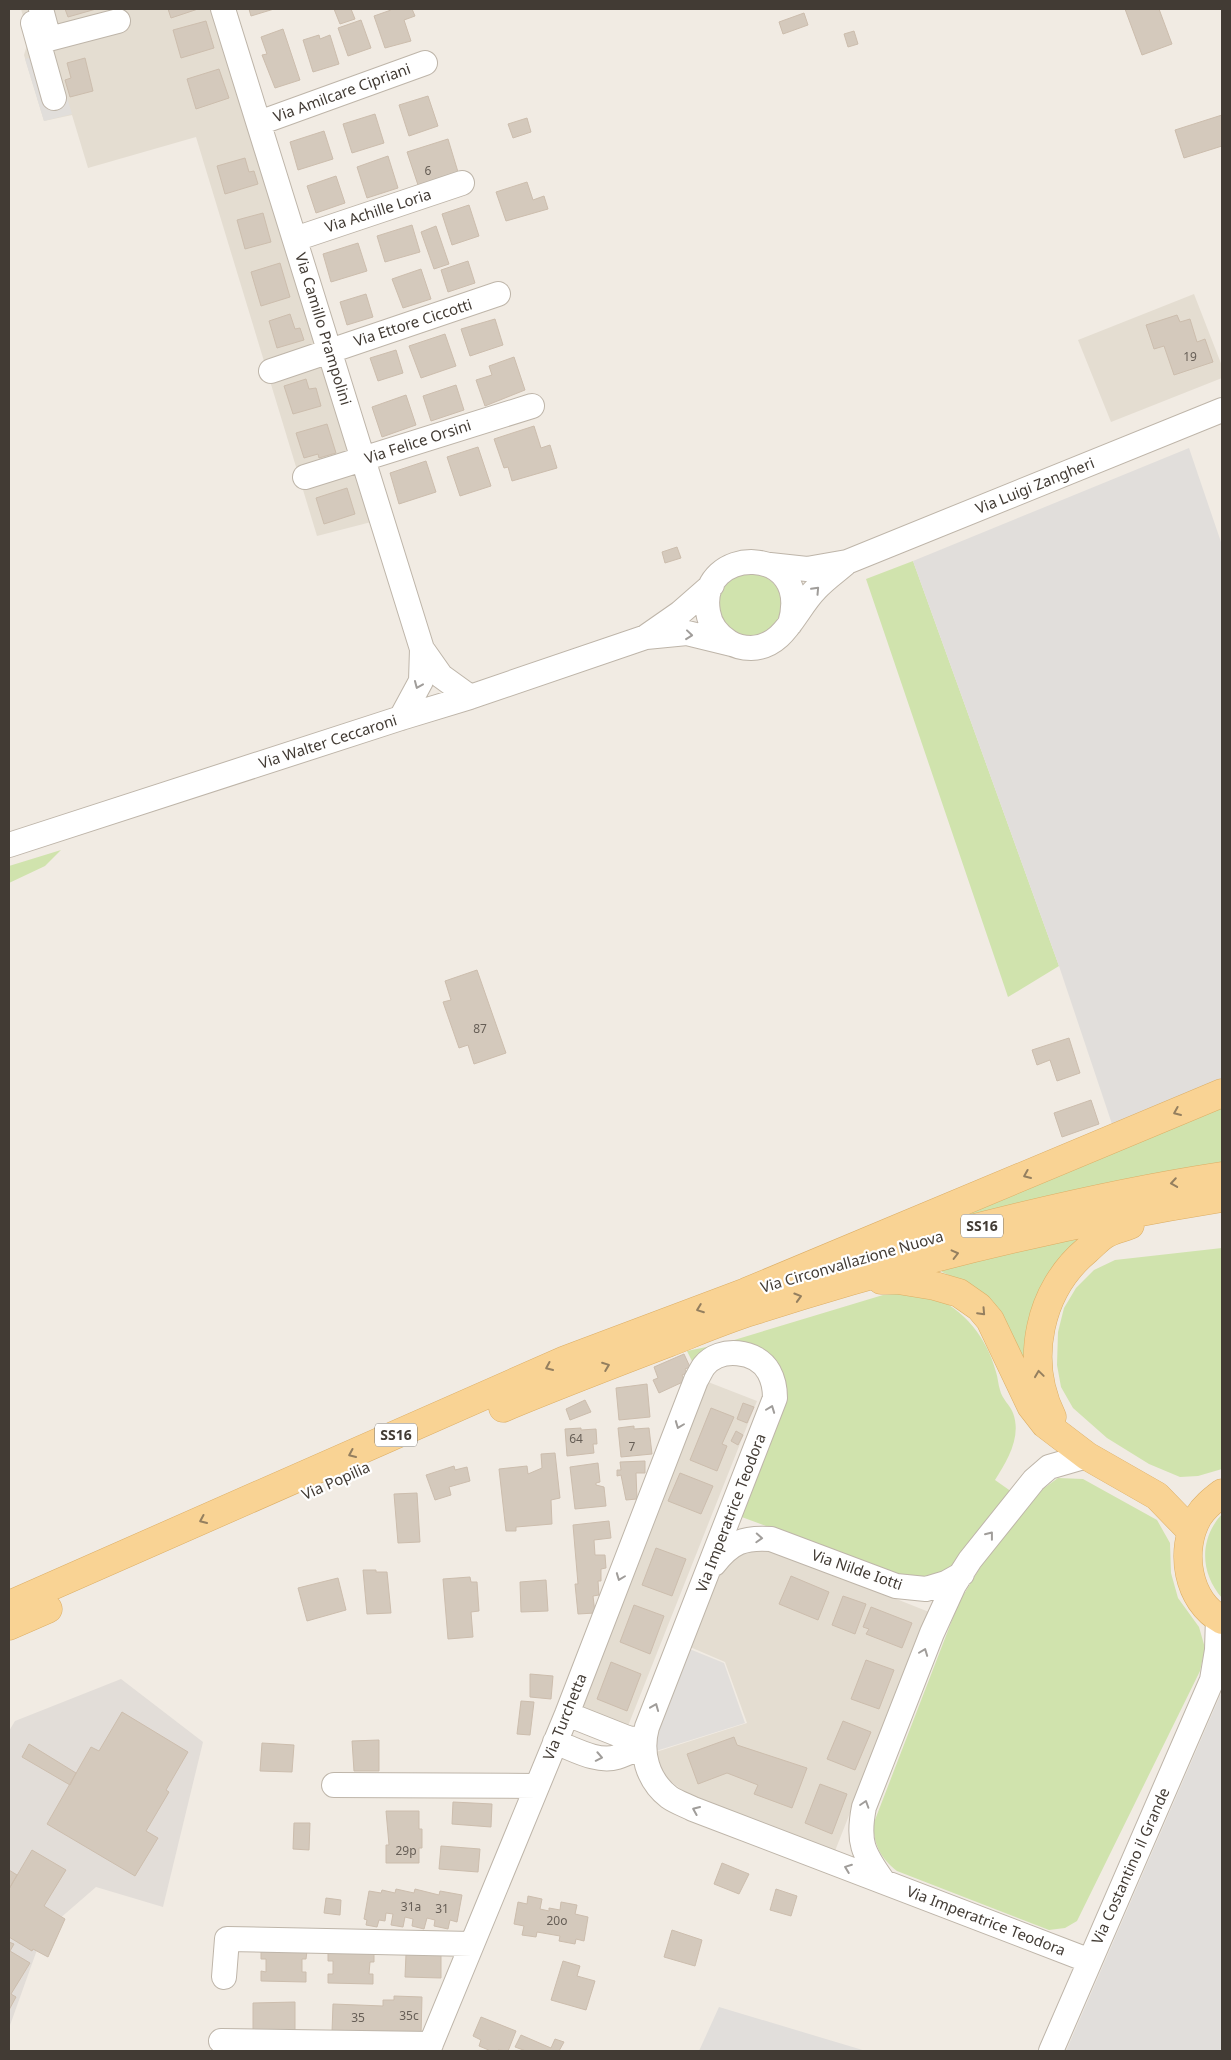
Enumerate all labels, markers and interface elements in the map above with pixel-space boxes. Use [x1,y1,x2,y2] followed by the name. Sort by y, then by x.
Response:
[270,58,413,126] street label: Via Amilcare Cipriani
[425,162,432,179] house number: 6
[322,183,433,237] street label: Via Achille Loria
[291,250,357,407] street label: Via Camillo Prampolini
[351,294,474,351] street label: Via Ettore Ciccotti
[1183,348,1197,365] house number: 19
[362,414,473,468] street label: Via Felice Orsini
[972,452,1097,518] street label: Via Luigi Zangheri
[810,587,819,596] one-way arrow
[686,629,694,640] one-way arrow
[413,680,424,689] one-way arrow
[256,709,399,773] street label: Via Walter Ceccaroni
[473,1020,487,1037] house number: 87
[1173,1106,1182,1117] one-way arrow
[1024,1169,1032,1179] one-way arrow
[1170,1178,1178,1188] one-way arrow
[961,1214,1003,1238] road number: SS16
[758,1225,945,1297] street label: Via Circonvallazione Nuova
[950,1249,959,1260] one-way arrow
[794,1293,802,1303] one-way arrow
[696,1303,705,1313] one-way arrow
[976,1306,985,1315] one-way arrow
[545,1361,554,1372] one-way arrow
[602,1362,610,1372] one-way arrow
[1035,1370,1045,1379] one-way arrow
[765,1405,775,1414] one-way arrow
[675,1420,685,1429] one-way arrow
[375,1424,417,1446] road number: SS16
[569,1430,583,1447] house number: 64
[690,1430,770,1595] street label: Via Imperatrice Teodora
[629,1438,636,1455] house number: 7
[348,1448,357,1459] one-way arrow
[298,1456,373,1504] street label: Via Popilia
[199,1513,208,1524] one-way arrow
[985,1532,993,1541] one-way arrow
[755,1533,763,1544] one-way arrow
[809,1544,905,1594] street label: Via Nilde Iotti
[616,1572,626,1581] one-way arrow
[918,1649,928,1657] one-way arrow
[538,1670,591,1763] street label: Via Turchetta
[650,1704,660,1712] one-way arrow
[595,1751,604,1761] one-way arrow
[1087,1784,1174,1947] street label: Via Costantino il Grande
[860,1800,870,1809] one-way arrow
[692,1806,701,1816] one-way arrow
[395,1842,417,1859] house number: 29p
[844,1864,853,1874] one-way arrow
[904,1880,1069,1960] street label: Via Imperatrice Teodora
[401,1898,421,1915] house number: 31a
[435,1900,449,1917] house number: 31
[547,1912,568,1929] house number: 20o
[399,2007,419,2024] house number: 35c
[351,2009,365,2026] house number: 35

